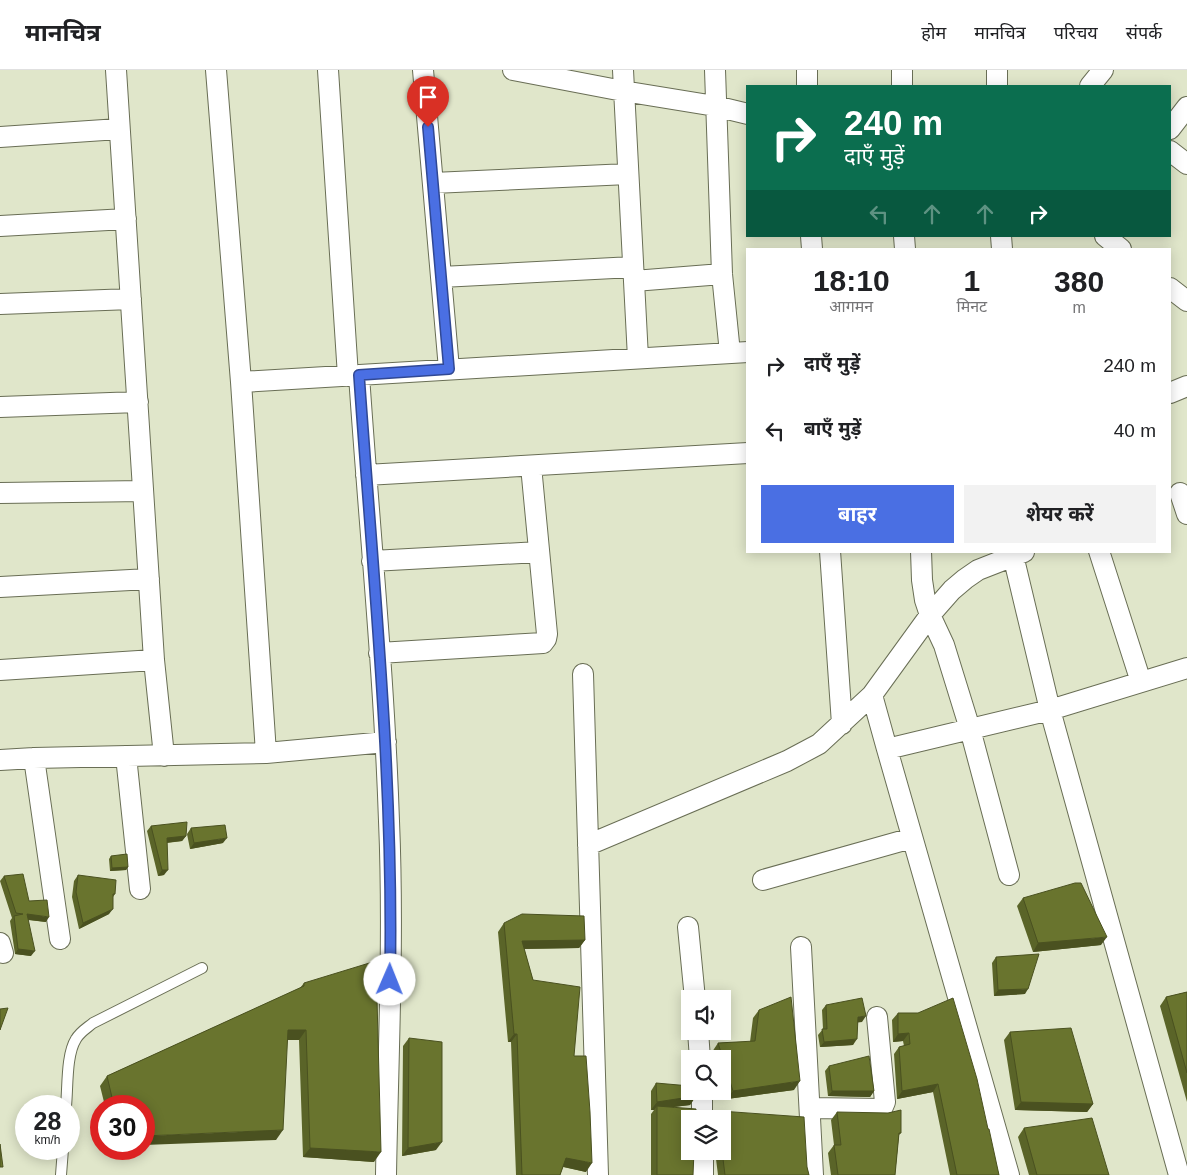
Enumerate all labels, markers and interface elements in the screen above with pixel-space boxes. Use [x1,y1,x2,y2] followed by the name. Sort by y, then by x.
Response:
[25,19,101,46] text: मानचित्र
[921,23,946,43] text: होम
[974,23,1026,43] text: मानचित्र
[1054,23,1098,43] text: परिचय
[1126,23,1162,43] text: संपर्क
[407,76,449,127] pin
[414,83,442,111] icon: arrive
[844,103,943,142] text: 240 m
[761,105,826,170] icon: right
[844,144,905,169] text: दाएँ मुड़ें
[865,200,893,228] icon: left
[918,200,946,228] icon: ahead
[971,200,999,228] icon: ahead
[1024,200,1052,228] icon: right
[813,264,890,297] text: 18:10
[963,264,980,297] text: 1
[1054,265,1104,298] text: 380
[829,298,873,315] text: आगमन
[956,298,987,315] text: मिनट
[1072,299,1086,316] text: m
[761,352,789,380] icon: right
[804,353,860,374] text: दाएँ मुड़ें
[1103,355,1156,376] text: 240 m
[761,417,789,445] icon: left
[804,418,861,439] text: बाएँ मुड़ें
[1114,420,1156,441] text: 40 m
[761,485,954,543] button: बाहर
[964,485,1156,543] button: शेयर करें
[363,953,415,1005] position arrow
[681,990,731,1160] map controls
[681,990,731,1040] button: sound
[681,1050,731,1100] button: search
[90,1095,155,1160] speed limit sign: 30
[34,1107,61,1135] text: 28
[681,1110,731,1160] button: layers
[34,1133,61,1147] text: km/h

